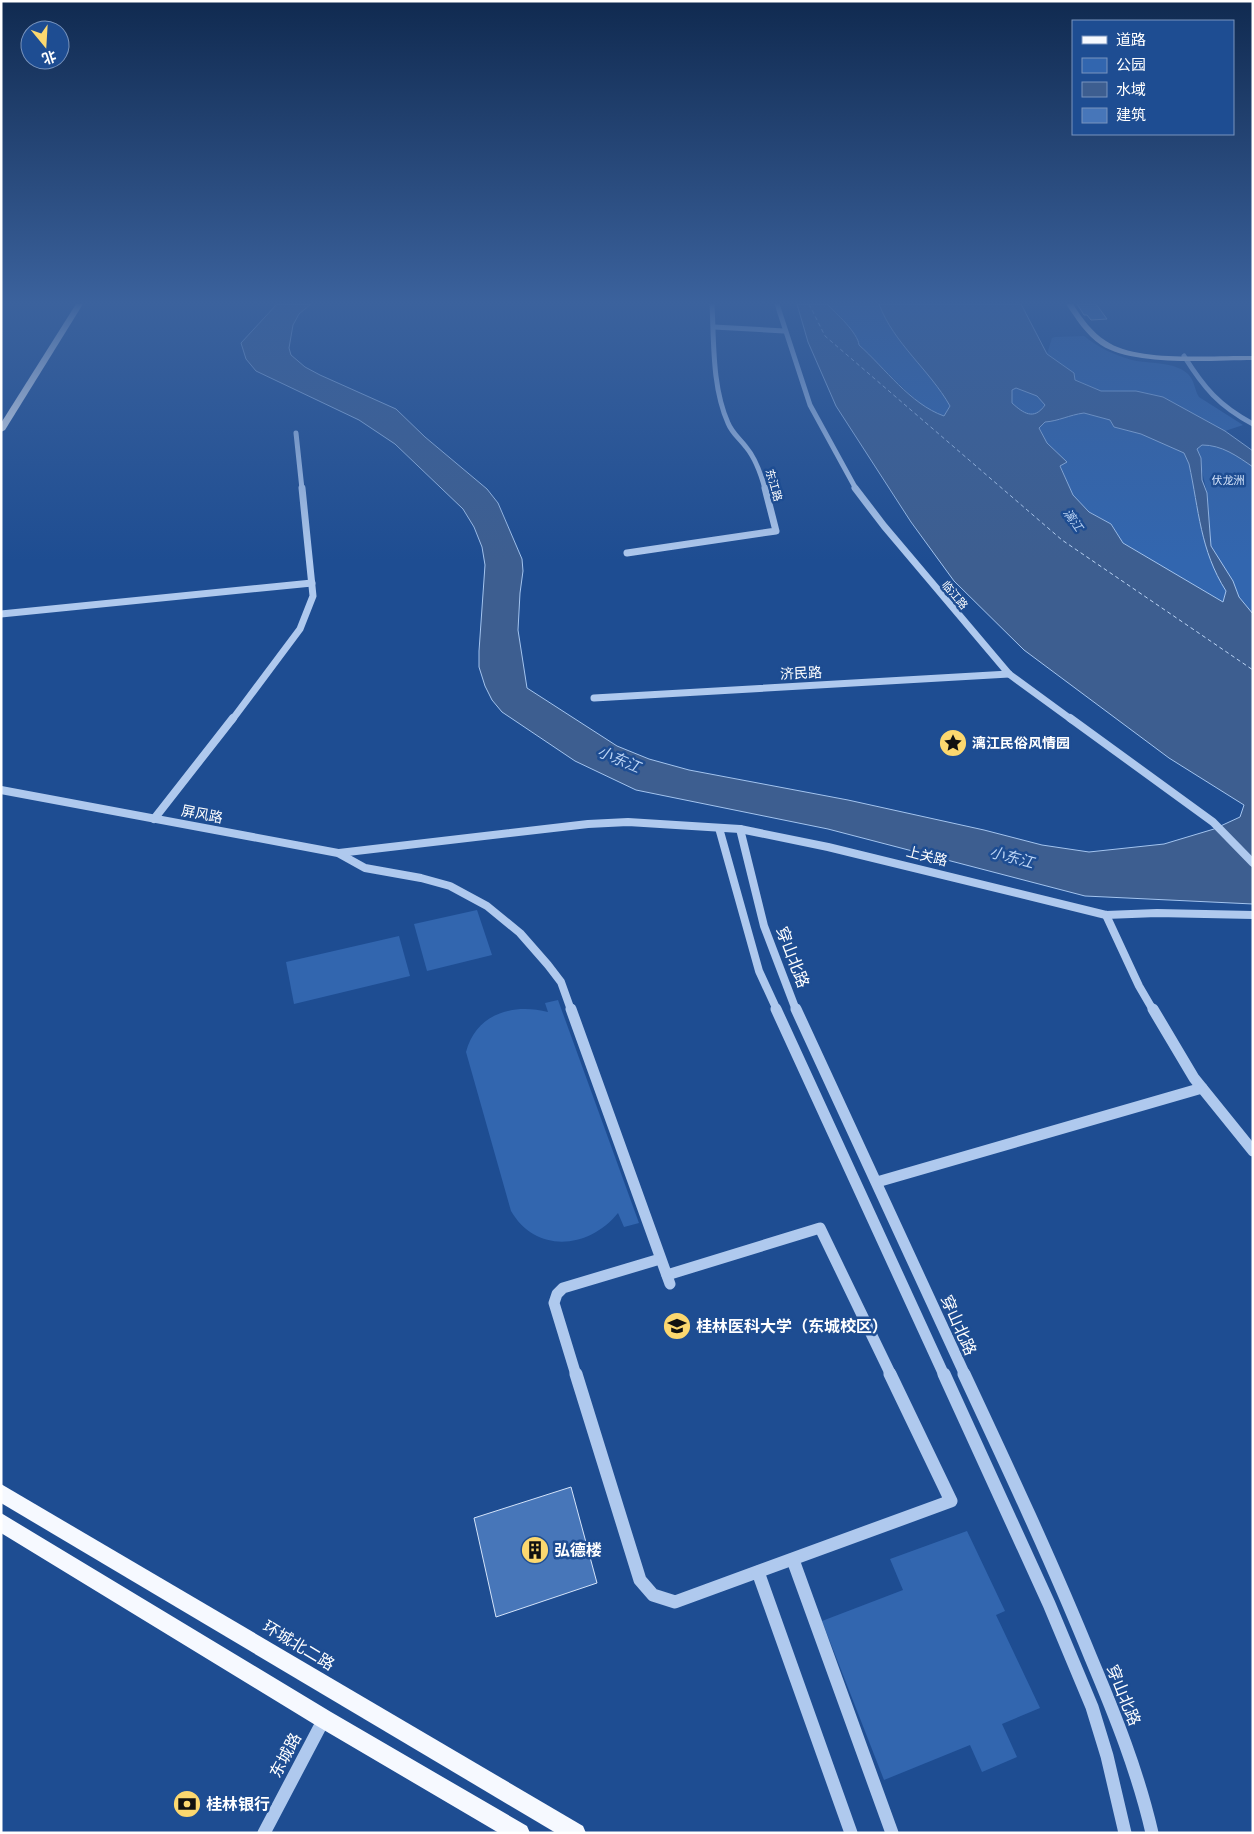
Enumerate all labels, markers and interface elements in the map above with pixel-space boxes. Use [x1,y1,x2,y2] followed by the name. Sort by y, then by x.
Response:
[20,20,70,70] north arrow
[1072,20,1234,135] legend
[1116,31,1146,48] text: 道路
[40,48,58,67] text: 北
[1116,56,1146,73] text: 公园
[1116,81,1146,98] text: 水域
[1116,106,1146,123] text: 建筑
[764,467,784,503] street label: 东江路
[1212,474,1245,486] park label: 伏龙洲
[1060,506,1087,535] water label: 漓江
[940,579,970,611] street label: 临江路
[780,664,822,682] street label: 济民路
[938,728,968,758] place icon: 漓江民俗风情园
[972,735,1070,751] place label: 漓江民俗风情园
[595,742,645,776] water label: 小东江
[180,802,224,826] street label: 屏风路
[905,843,949,869] street label: 上关路
[988,843,1038,872] water label: 小东江
[773,924,813,990] street label: 穿山北路
[938,1292,980,1358] street label: 穿山北路
[662,1311,692,1341] school or university icon: 桂林医科大学（东城校区）
[696,1317,888,1335] place label: 桂林医科大学（东城校区）
[520,1535,550,1565] building icon: 弘德楼
[554,1541,602,1559] place label: 弘德楼
[260,1617,338,1673] street label: 环城北二路
[1104,1662,1144,1728] street label: 穿山北路
[266,1730,304,1780] street label: 东城路
[172,1789,202,1819] bank icon: 桂林银行
[206,1795,270,1813] place label: 桂林银行

